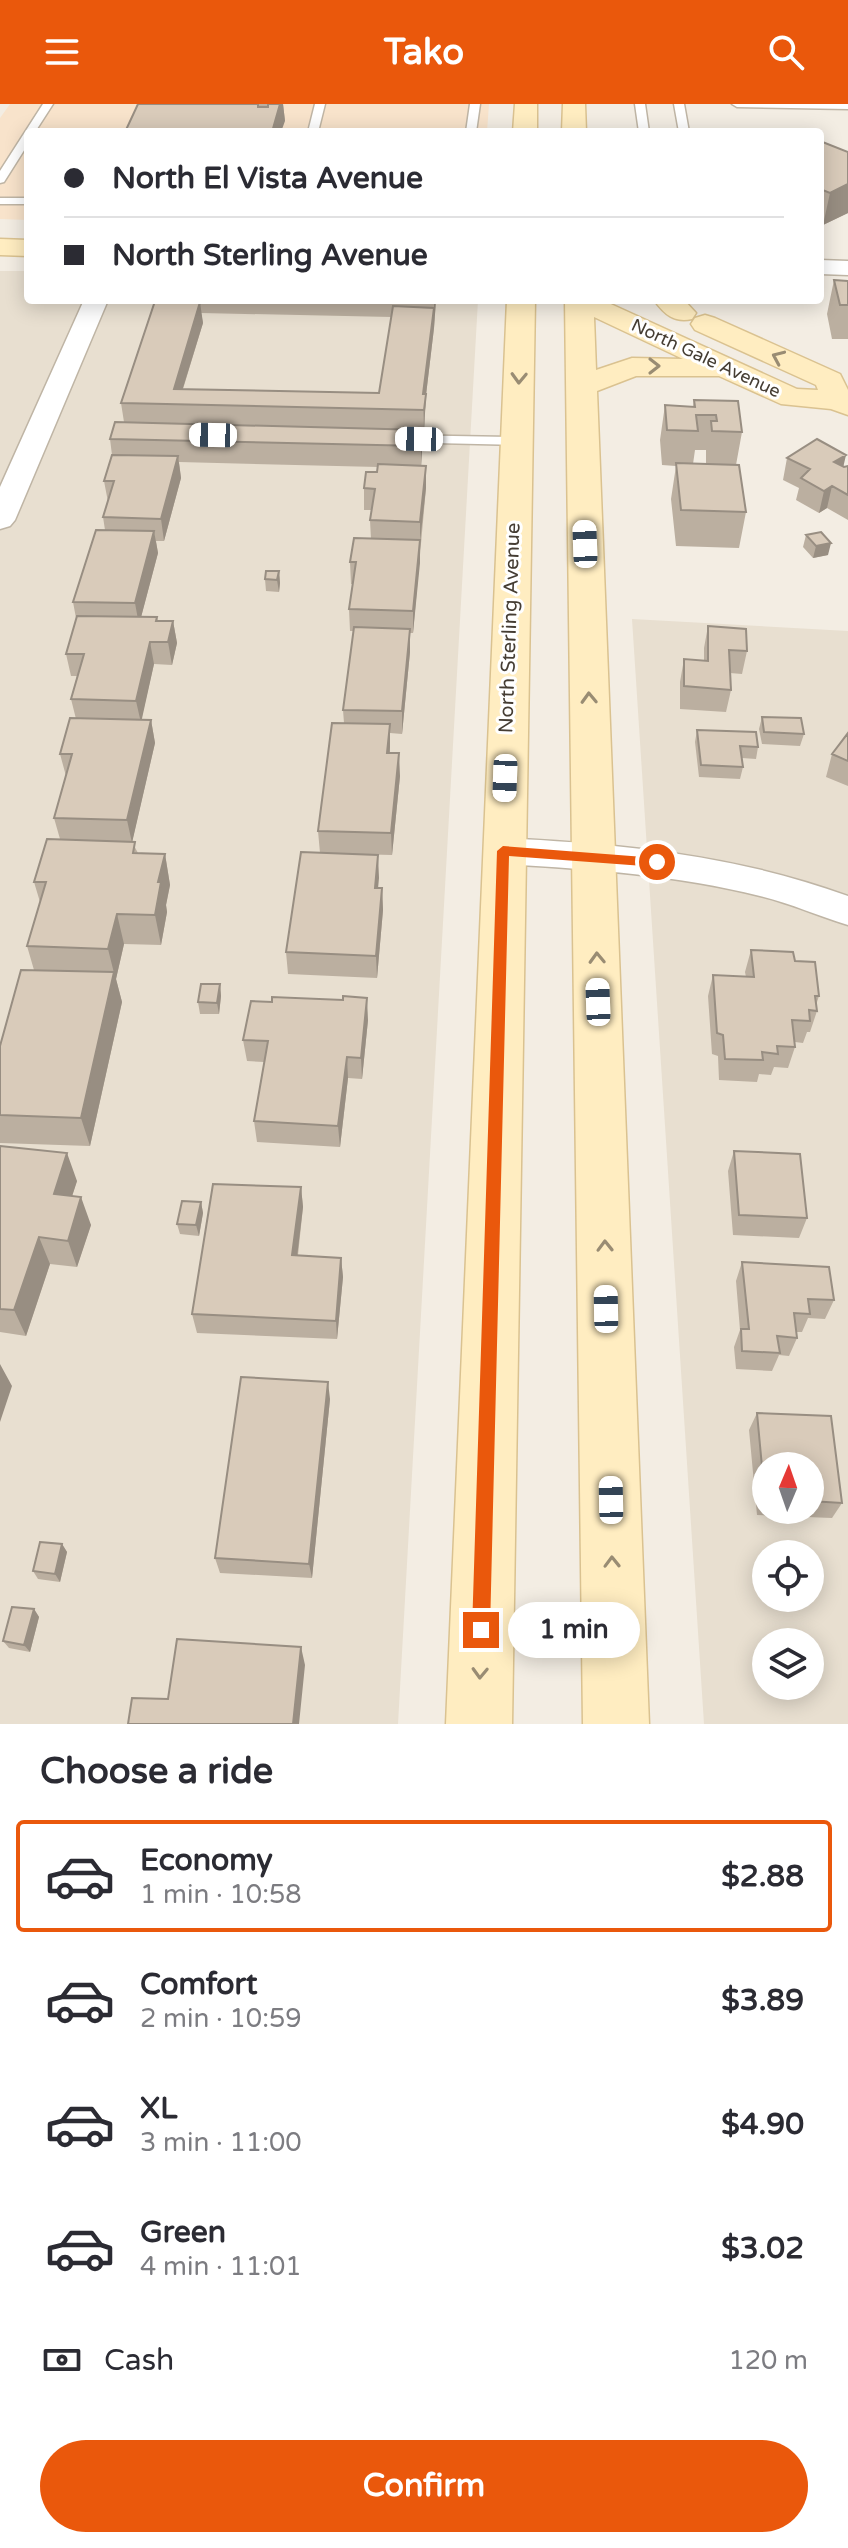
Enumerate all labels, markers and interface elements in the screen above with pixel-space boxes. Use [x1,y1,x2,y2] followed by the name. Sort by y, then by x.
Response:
[40,30,84,74] icon: menu
[764,30,808,74] icon: search
[384,31,464,74] text: Tako
[112,160,423,197] text: North El Vista Avenue
[112,237,428,274] text: North Sterling Avenue
[628,314,784,402] street label: North Gale Avenue
[772,350,786,366] one-way arrow
[648,357,661,375] one-way arrow
[510,372,527,385] one-way arrow
[189,423,237,447] car
[395,427,443,451] car
[572,520,598,568] car
[494,522,526,734] street label: North Sterling Avenue
[581,691,598,704] one-way arrow
[492,754,518,802] car
[639,844,675,880] route start
[588,951,605,964] one-way arrow
[585,978,611,1026] car
[596,1239,613,1252] one-way arrow
[594,1285,618,1333] car
[752,1452,824,1524] north arrow
[752,1452,824,1700] map controls
[599,1476,623,1524] car
[752,1540,824,1612] button: locate
[604,1555,621,1568] one-way arrow
[509,1602,641,1658] callout: 1 min
[463,1612,499,1648] route end
[539,1614,609,1645] text: 1 min
[752,1628,824,1700] button: layers
[471,1667,489,1680] one-way arrow
[40,1750,273,1793] text: Choose a ride
[44,1840,116,1912] icon: car
[140,1842,273,1879] text: Economy
[721,1858,804,1895] text: $2.88
[140,1879,302,1910] text: 1 min · 10:58
[44,1964,116,2036] icon: car
[140,1966,258,2003] text: Comfort
[721,1982,804,2019] text: $3.89
[140,2003,302,2034] text: 2 min · 10:59
[44,2088,116,2160] icon: car
[140,2090,177,2127] text: XL
[721,2106,804,2143] text: $4.90
[140,2127,302,2158] text: 3 min · 11:00
[44,2212,116,2284] icon: car
[140,2214,226,2251] text: Green
[721,2230,804,2267] text: $3.02
[140,2251,302,2282] text: 4 min · 11:01
[40,2338,84,2382] icon: cash
[104,2342,174,2379] text: Cash
[728,2345,808,2376] text: 120 m
[40,2440,808,2532] button: Confirm

